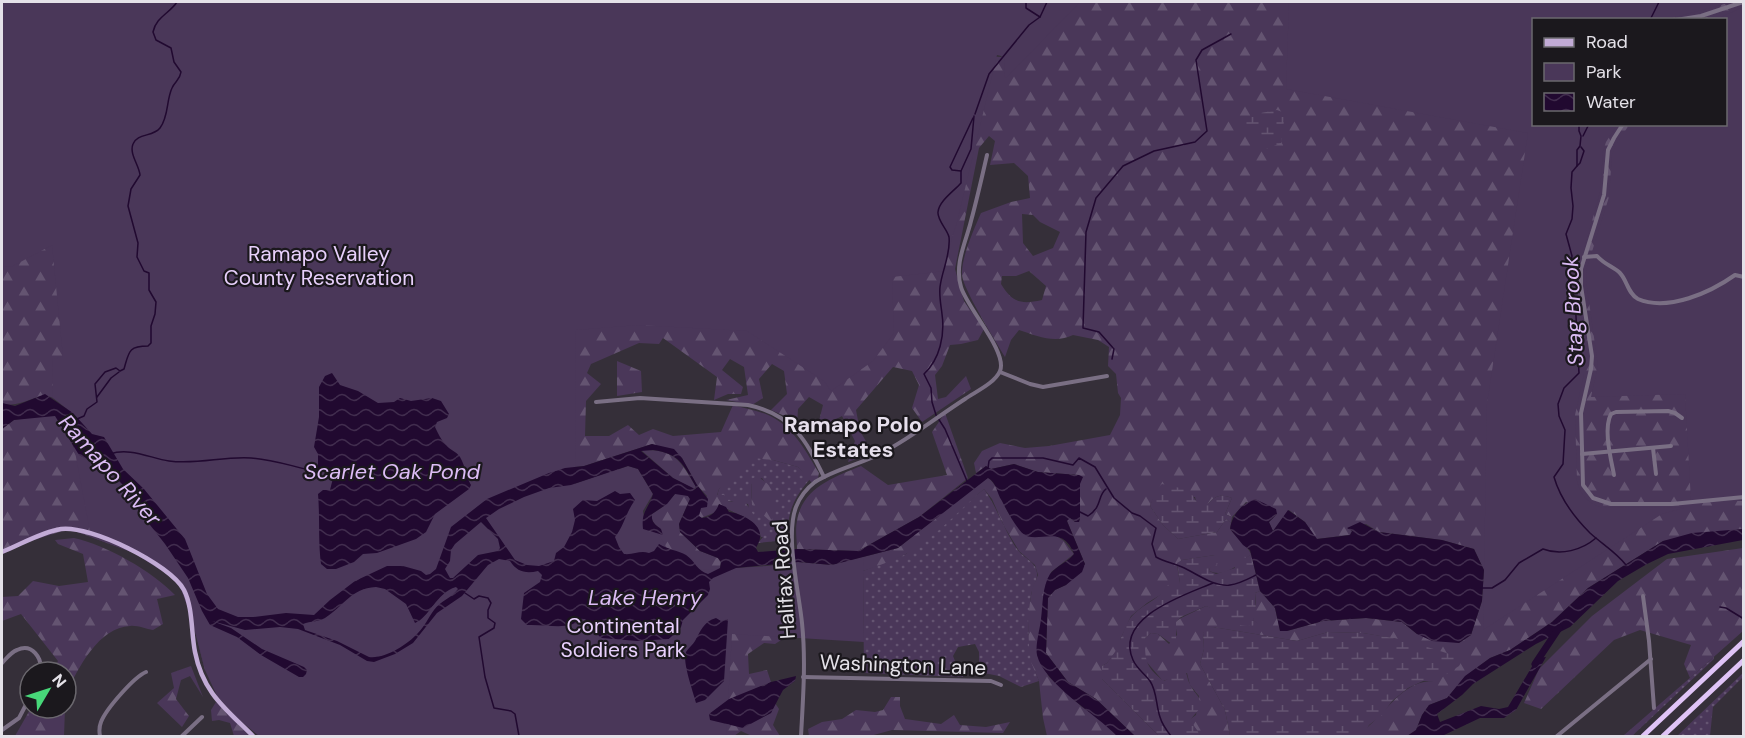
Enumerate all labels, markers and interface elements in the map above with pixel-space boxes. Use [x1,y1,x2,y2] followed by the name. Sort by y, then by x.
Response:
[1532,18,1727,126] legend
[1586,30,1628,54] text: Road
[1586,60,1622,84] text: Park
[1586,90,1636,114] text: Water
[224,240,414,292] park label: Ramapo Valley County Reservation
[1556,254,1590,367] water label: Stag Brook
[52,408,168,532] water label: Ramapo River
[784,410,922,464] district label: Ramapo Polo Estates
[304,457,481,486] water label: Scarlet Oak Pond
[766,520,802,640] street label: Halifax Road
[588,583,703,612] water label: Lake Henry
[561,612,686,664] park label: Continental Soldiers Park
[819,648,987,682] street label: Washington Lane
[18,660,78,720] north arrow
[47,670,71,692] text: N

